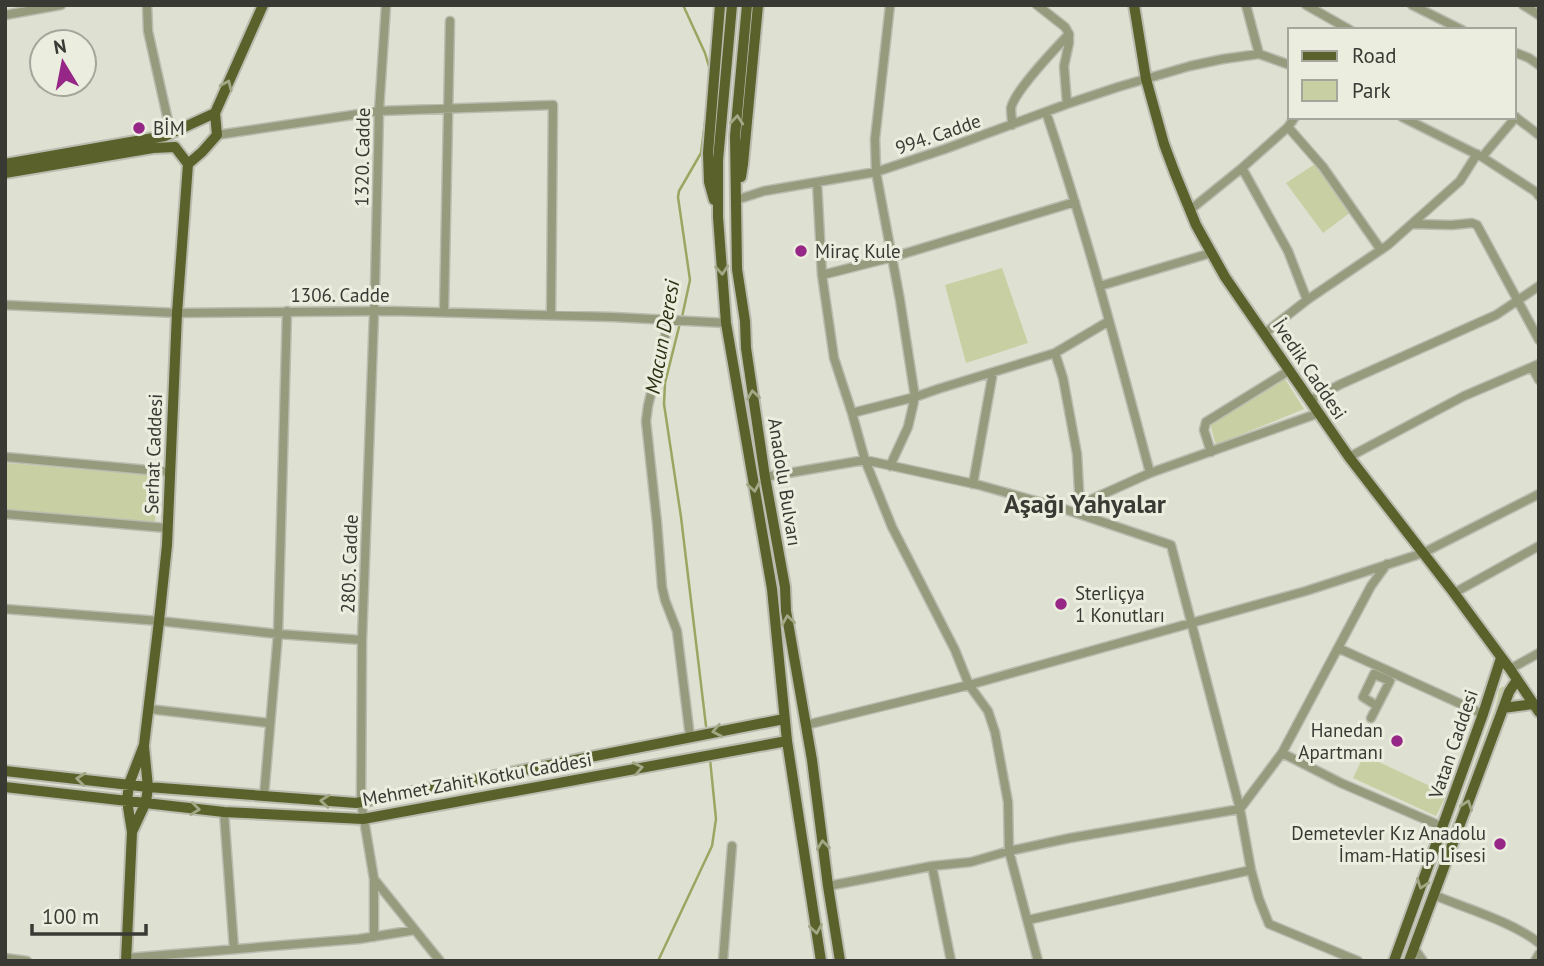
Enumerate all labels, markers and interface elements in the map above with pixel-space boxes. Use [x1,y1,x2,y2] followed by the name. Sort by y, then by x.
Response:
[28,28,98,98] north arrow
[1288,28,1516,119] legend
[52,33,68,59] text: N
[1352,42,1396,69] text: Road
[1352,77,1391,104] text: Park
[219,80,233,93] one-way arrow
[349,107,375,207] street label: 1320. Cadde
[892,108,984,160] street label: 994. Cadde
[729,114,744,125] one-way arrow
[153,116,185,140] place label: BİM
[131,120,147,136] marker: BİM
[815,239,901,263] place label: Miraç Kule
[793,243,809,259] marker: Miraç Kule
[714,265,729,276] one-way arrow
[639,277,685,396] water label: Macun Deresi
[290,283,390,307] street label: 1306. Cadde
[1268,314,1352,424] street label: İvedik Caddesi
[746,389,761,401] one-way arrow
[139,393,167,515] street label: Serhat Caddesi
[763,416,807,548] street label: Anadolu Bulvarı
[746,481,761,493] one-way arrow
[1004,487,1167,520] district label: Aşağı Yahyalar
[335,514,363,614] street label: 2805. Cadde
[1075,581,1165,627] place label: Sterliçya 1 Konutları
[1053,596,1069,612] marker: Sterliçya 1 Konutları
[781,614,796,626] one-way arrow
[1423,686,1483,803] street label: Vatan Caddesi
[1298,718,1383,764] place label: Hanedan Apartmanı
[711,723,723,738] one-way arrow
[1389,733,1405,749] marker: Hanedan Apartmanı
[360,747,594,811] street label: Mehmet Zahit Kotku Caddesi
[632,761,643,776] one-way arrow
[75,772,86,787] one-way arrow
[319,794,330,809] one-way arrow
[1459,800,1473,812] one-way arrow
[189,801,200,816] one-way arrow
[1291,821,1486,867] place label: Demetevler Kız Anadolu İmam-Hatip Lisesi
[1492,836,1508,852] marker: Demetevler Kız Anadolu İmam-Hatip Lisesi
[815,839,830,851] one-way arrow
[1416,877,1430,890] one-way arrow
[32,892,145,936] scale bar
[42,903,99,930] text: 100 m
[809,924,824,935] one-way arrow

